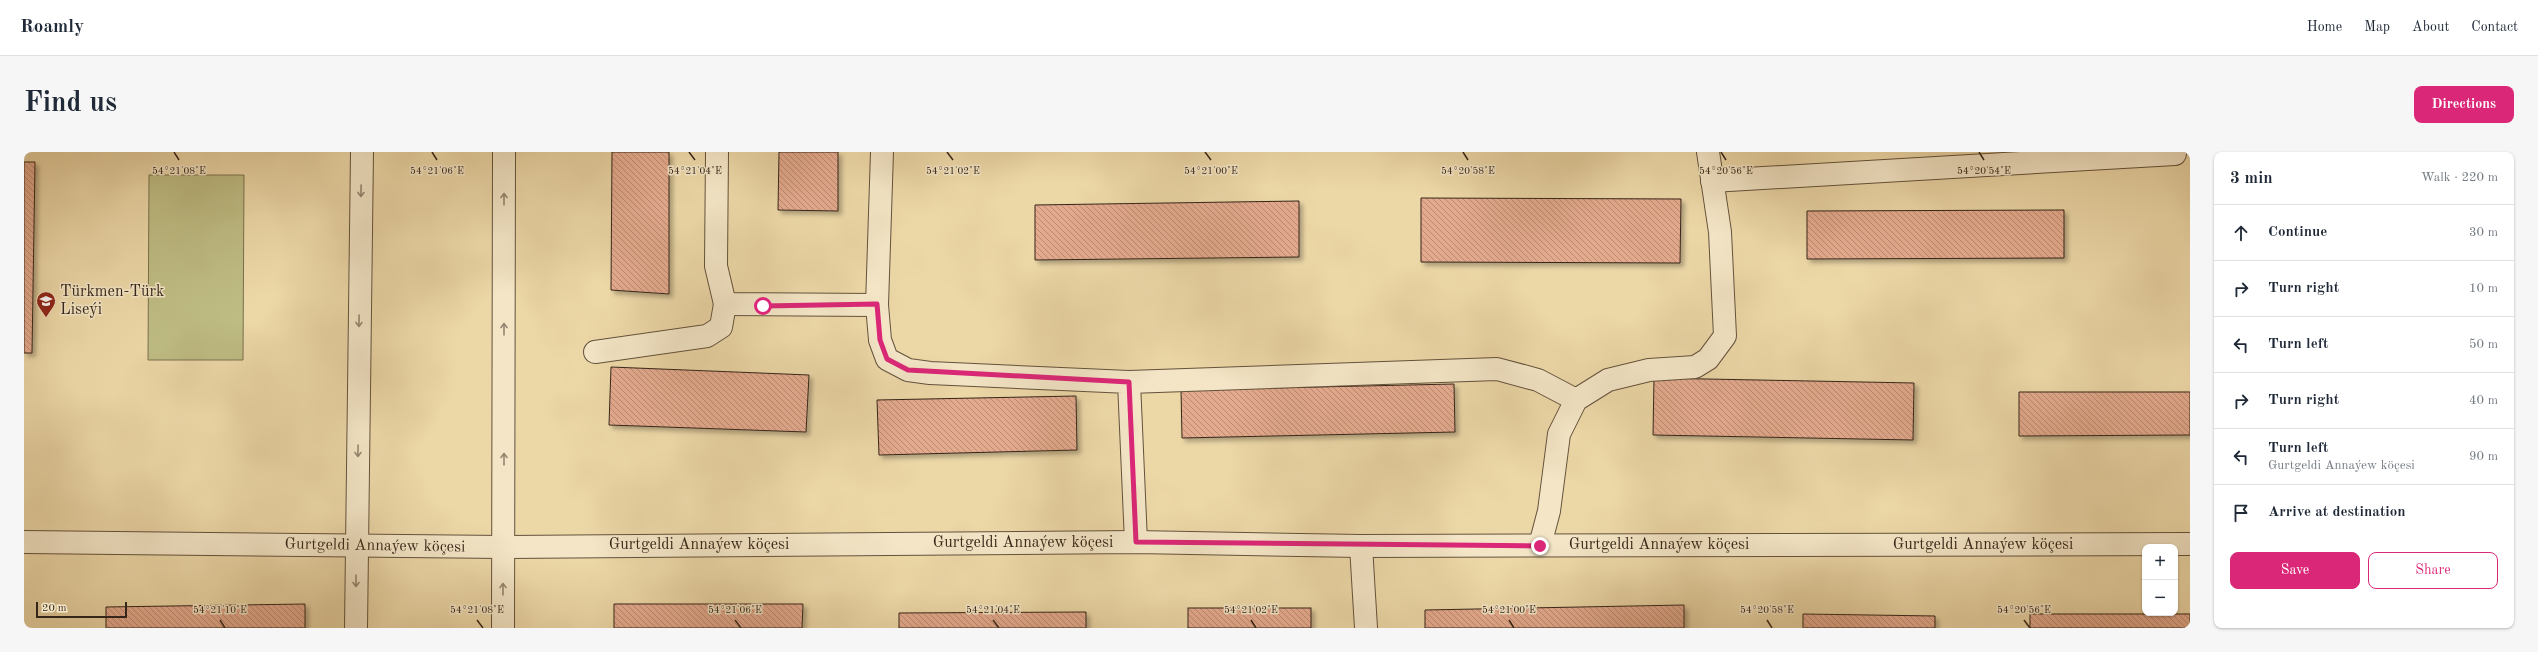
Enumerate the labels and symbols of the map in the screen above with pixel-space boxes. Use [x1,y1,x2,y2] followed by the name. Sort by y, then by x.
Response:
[152,166,206,176] text: 54°21'08"E
[410,166,464,176] text: 54°21'06"E
[668,166,722,176] text: 54°21'04"E
[926,166,980,176] text: 54°21'02"E
[1184,166,1238,176] text: 54°21'00"E
[1441,166,1495,176] text: 54°20'58"E
[1699,166,1753,176] text: 54°20'56"E
[1957,166,2011,176] text: 54°20'54"E
[358,184,365,197] one-way arrow
[500,193,508,206] one-way arrow
[60,284,164,318] place label: Türkmen-Türk Liseýi
[35,290,57,318] school or university icon: Türkmen-Türk Liseýi
[754,297,772,315] route start
[356,314,363,327] one-way arrow
[500,323,508,336] one-way arrow
[354,444,361,457] one-way arrow
[500,453,507,466] one-way arrow
[933,535,1113,551] street label: Gurtgeldi Annaýew köçesi
[285,536,465,556] street label: Gurtgeldi Annaýew köçesi
[609,537,789,553] street label: Gurtgeldi Annaýew köçesi
[1531,537,1549,555] route end
[1569,537,1749,553] street label: Gurtgeldi Annaýew köçesi
[1893,537,2073,553] street label: Gurtgeldi Annaýew köçesi
[352,574,360,587] one-way arrow
[499,583,507,596] one-way arrow
[36,600,127,619] scale bar
[193,605,247,615] text: 54°21'10"E
[450,605,504,615] text: 54°21'08"E
[708,605,762,615] text: 54°21'06"E
[966,605,1020,615] text: 54°21'04"E
[1224,605,1278,615] text: 54°21'02"E
[1482,605,1536,615] text: 54°21'00"E
[1740,605,1794,615] text: 54°20'58"E
[1997,605,2051,615] text: 54°20'56"E

